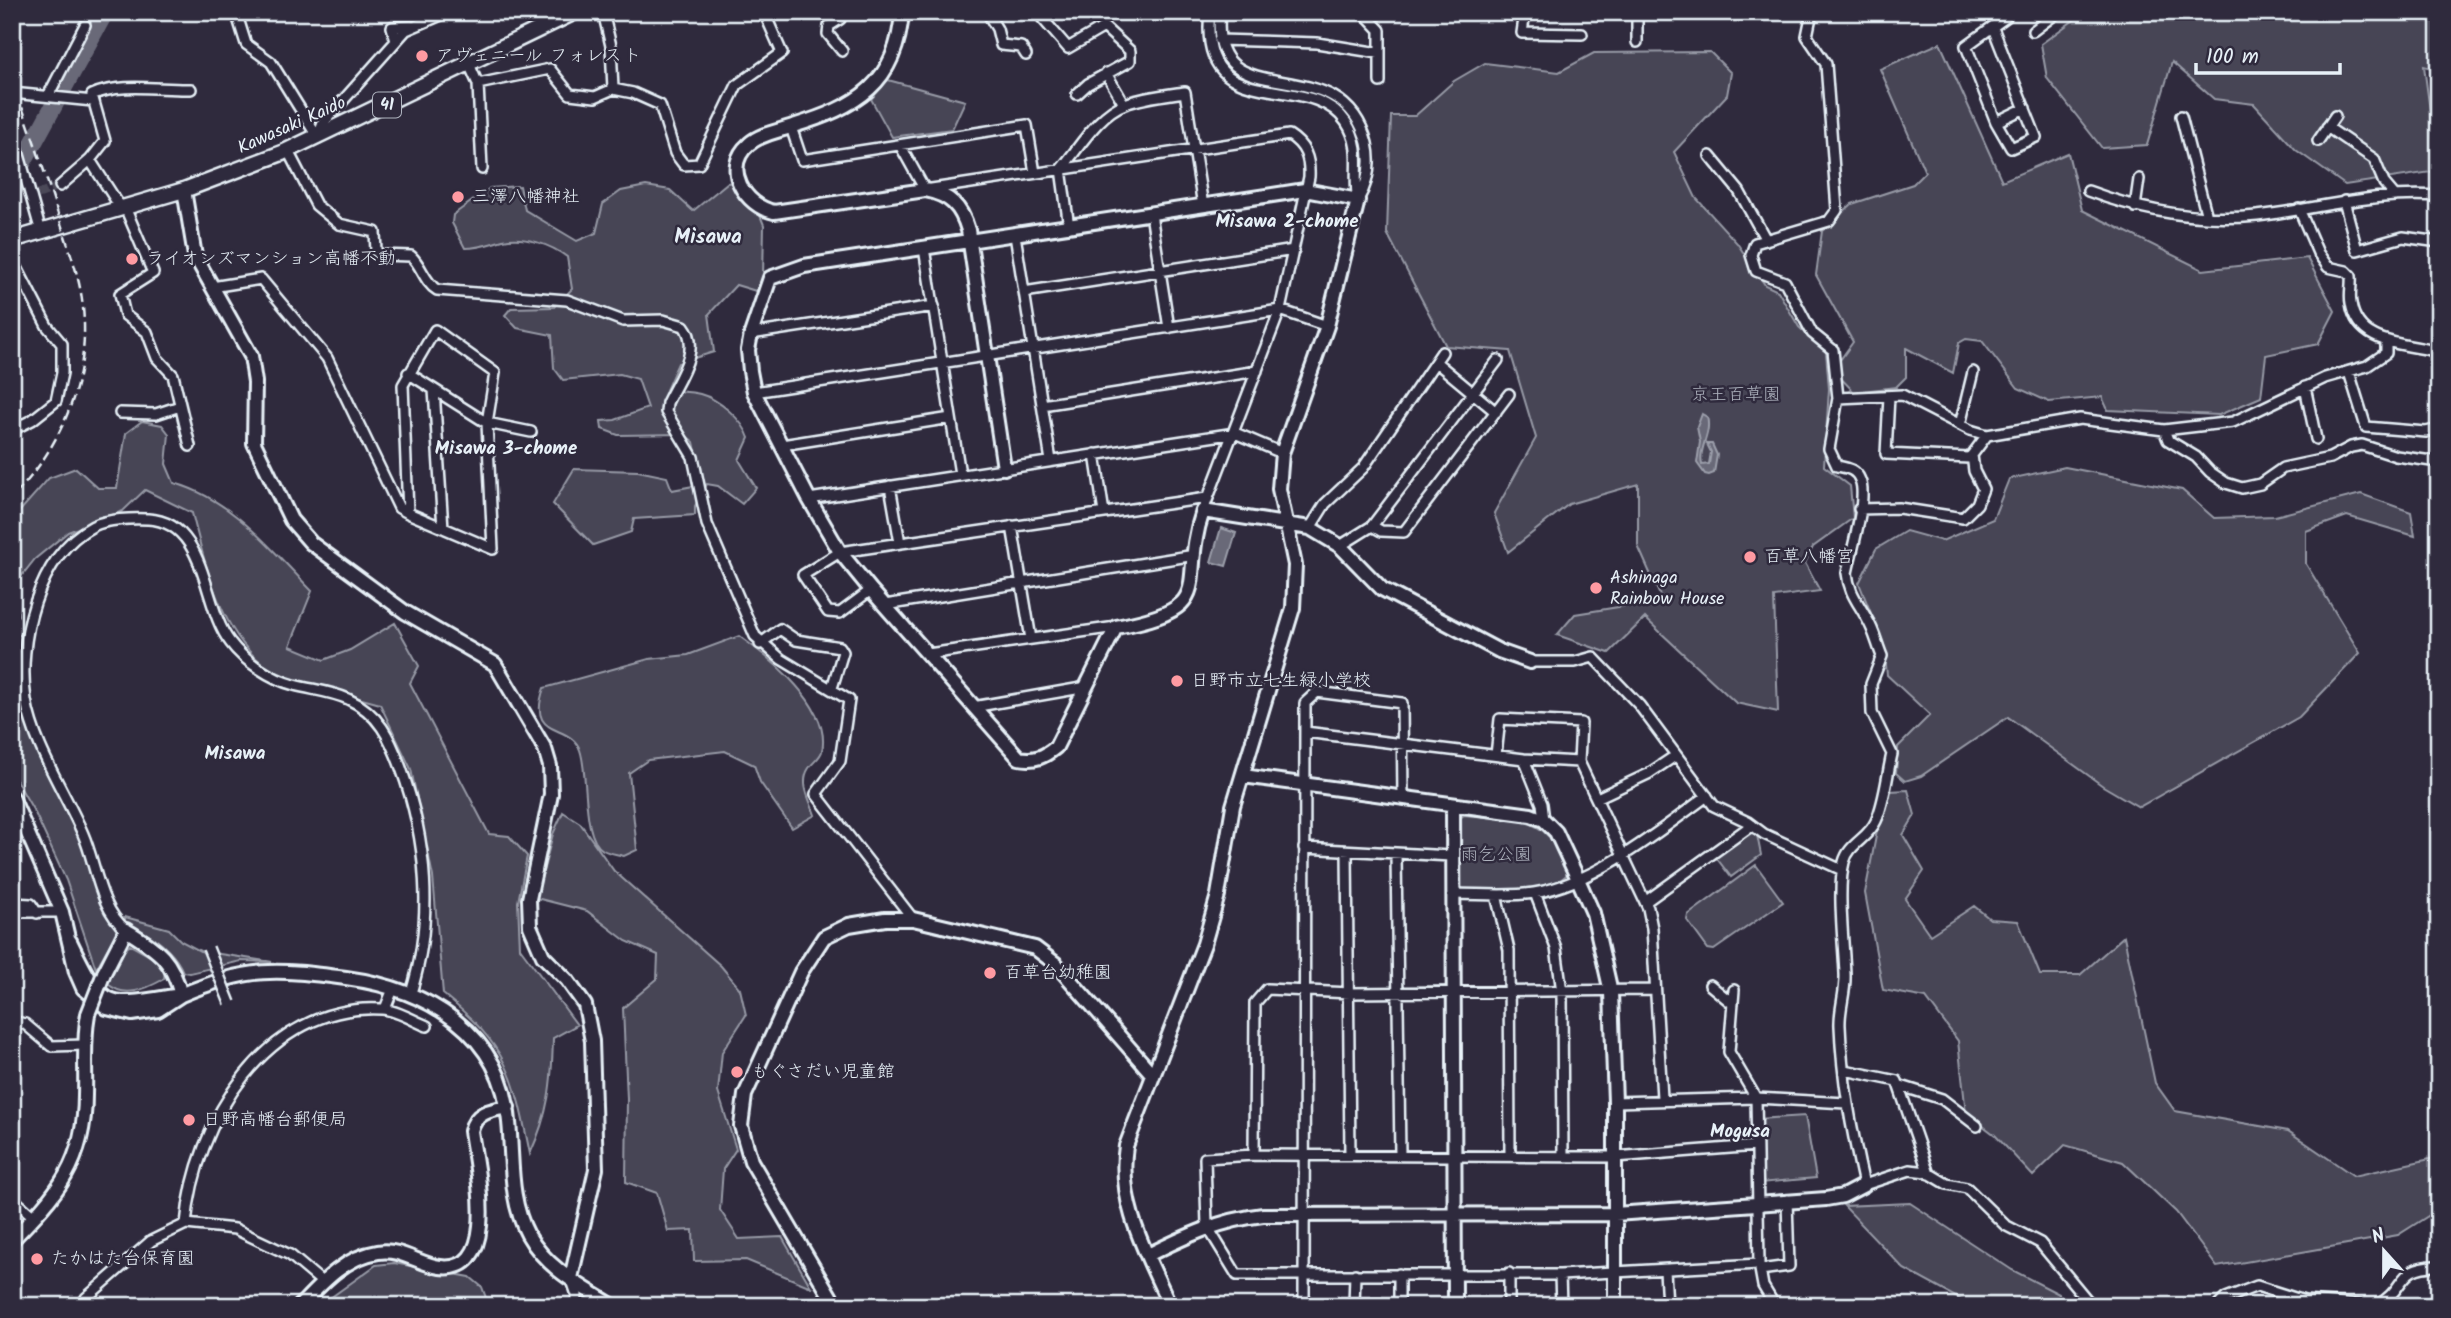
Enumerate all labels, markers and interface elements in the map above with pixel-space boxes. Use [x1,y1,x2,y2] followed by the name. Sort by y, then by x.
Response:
[2196,32,2339,76] scale bar
[2206,41,2259,74] text: 100 m
[436,42,641,71] place label: アヴェニール フォレスト
[414,48,430,64] marker: アヴェニール フォレスト
[233,89,351,163] street label: Kawasaki Kaido
[373,92,401,118] road number: 41
[472,183,580,212] place label: 三澤八幡神社
[450,189,466,205] marker: 三澤八幡神社
[1215,207,1359,237] district label: Misawa 2-chome
[674,221,742,254] district label: Misawa
[146,245,396,274] place label: ライオンズマンション高幡不動
[124,251,140,267] marker: ライオンズマンション高幡不動
[1691,381,1781,410] park label: 京王百草園
[435,434,577,464] district label: Misawa 3-chome
[1764,543,1854,572] place label: 百草八幡宮
[1742,549,1758,565] marker: 百草八幡宮
[1610,564,1724,614] place label: Ashinaga Rainbow House
[1588,580,1604,596] marker: Ashinaga Rainbow House
[1191,667,1371,696] place label: 日野市立七生緑小学校
[1169,673,1185,689] marker: 日野市立七生緑小学校
[204,739,266,769] district label: Misawa
[1460,841,1532,870] park label: 雨乞公園
[1004,959,1112,988] place label: 百草台幼稚園
[982,965,998,981] marker: 百草台幼稚園
[751,1058,895,1087] place label: もぐさだい児童館
[729,1064,745,1080] marker: もぐさだい児童館
[203,1106,347,1135] place label: 日野高幡台郵便局
[181,1112,197,1128] marker: 日野高幡台郵便局
[1710,1117,1770,1147] district label: Mogusa
[2350,1216,2420,1286] north arrow
[2368,1221,2390,1253] text: N
[51,1245,195,1274] place label: たかはた台保育園
[29,1251,45,1267] marker: たかはた台保育園

